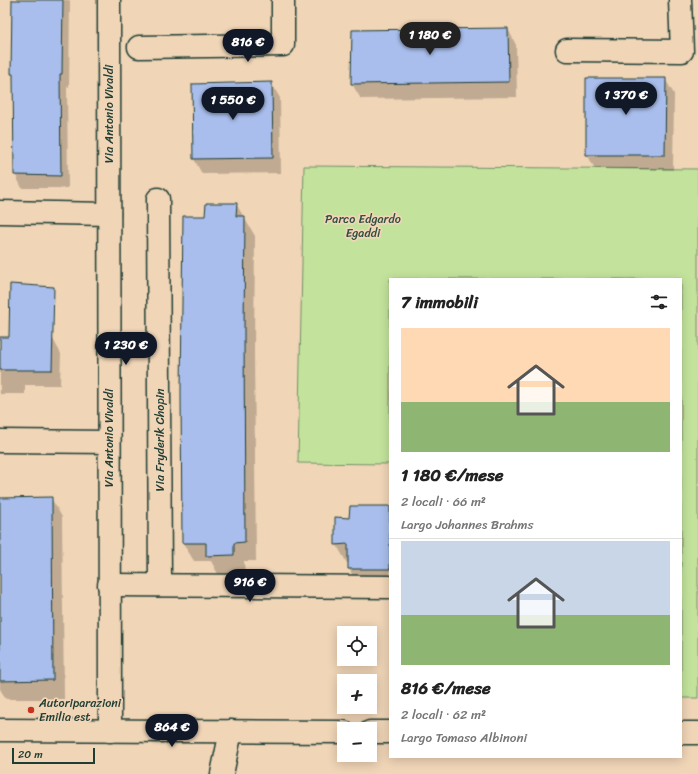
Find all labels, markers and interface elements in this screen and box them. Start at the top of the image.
pin: 1 180 € [393,22,467,56]
text: 1 180 € [409,23,451,46]
pin: 816 € [220,29,276,63]
text: 816 € [232,30,264,53]
street label: Via Antonio Vivaldi [98,64,120,163]
pin: 1 370 € [589,82,663,116]
text: 1 370 € [604,83,648,106]
pin: 1 550 € [196,87,270,121]
text: 1 550 € [210,88,256,111]
park label: Parco Edgardo Egaddi [325,208,401,244]
text: 7 immobili [401,287,478,317]
icon: filters [648,291,670,313]
pin: 1 230 € [89,332,163,366]
text: 1 230 € [104,333,148,356]
icon: home [500,354,572,426]
street label: Via Antonio Vivaldi [98,388,120,487]
street label: Via Fryderik Chopin [149,388,171,492]
text: 1 180 €/mese [401,460,504,490]
text: 2 locali · 66 m² [401,490,486,513]
text: Largo Johannes Brahms [401,513,534,536]
icon: home [500,567,572,639]
pin: 916 € [222,569,278,603]
text: 916 € [234,570,266,593]
map controls [337,626,377,762]
button: locate [337,626,377,666]
text: 816 €/mese [401,673,491,703]
button: + [337,674,377,714]
place label: Autoriparazioni Emilia est [38,692,122,728]
text: 2 locali · 62 m² [401,703,486,726]
marker: Autoriparazioni Emilia est [26,705,36,715]
pin: 864 € [144,714,200,748]
text: 864 € [154,715,190,738]
button: − [337,722,377,762]
text: Largo Tomaso Albinoni [401,726,527,749]
text: 20 m [18,745,43,764]
scale bar [12,746,95,765]

